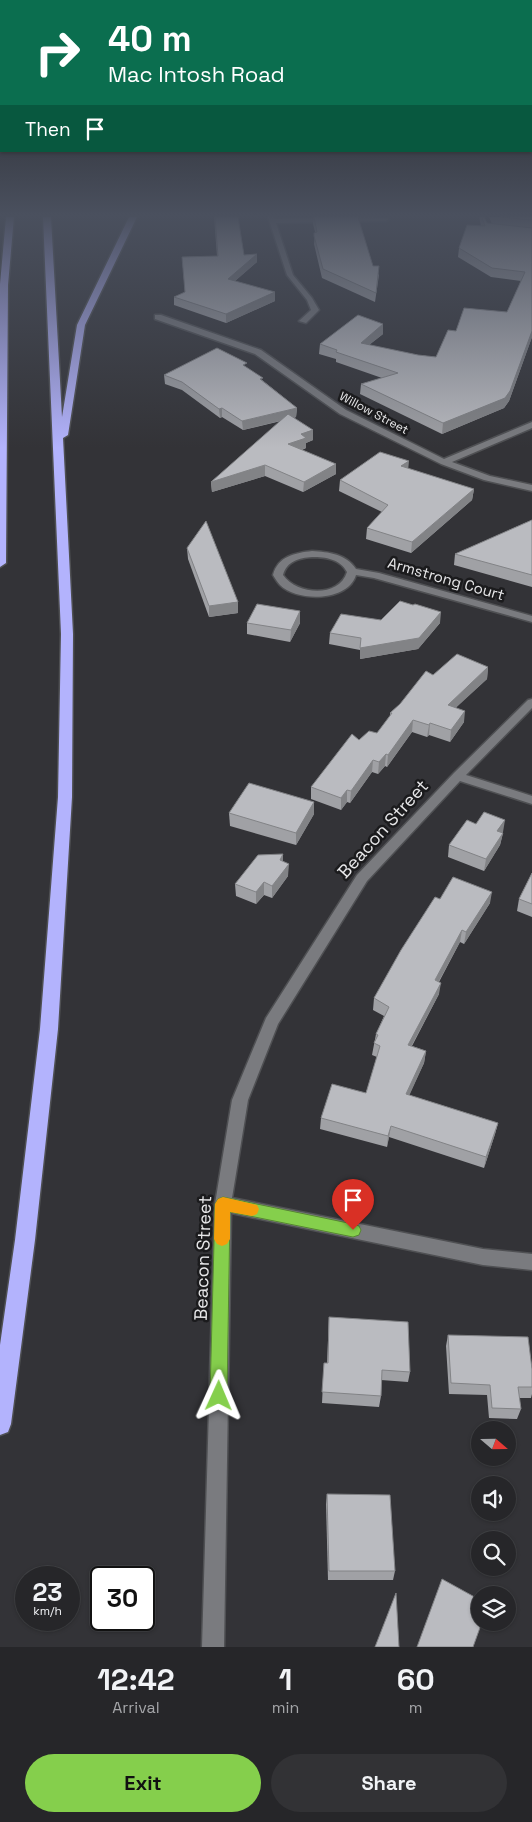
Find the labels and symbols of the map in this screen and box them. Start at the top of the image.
street label: Willow Street [337,388,411,438]
street label: Armstrong Court [386,553,507,604]
street label: Beacon Street [332,774,433,883]
pin [332,1179,374,1230]
street label: Beacon Street [189,1195,216,1321]
position arrow [192,1369,244,1421]
north arrow [471,1421,516,1466]
speed limit sign: 30 [90,1566,155,1631]

